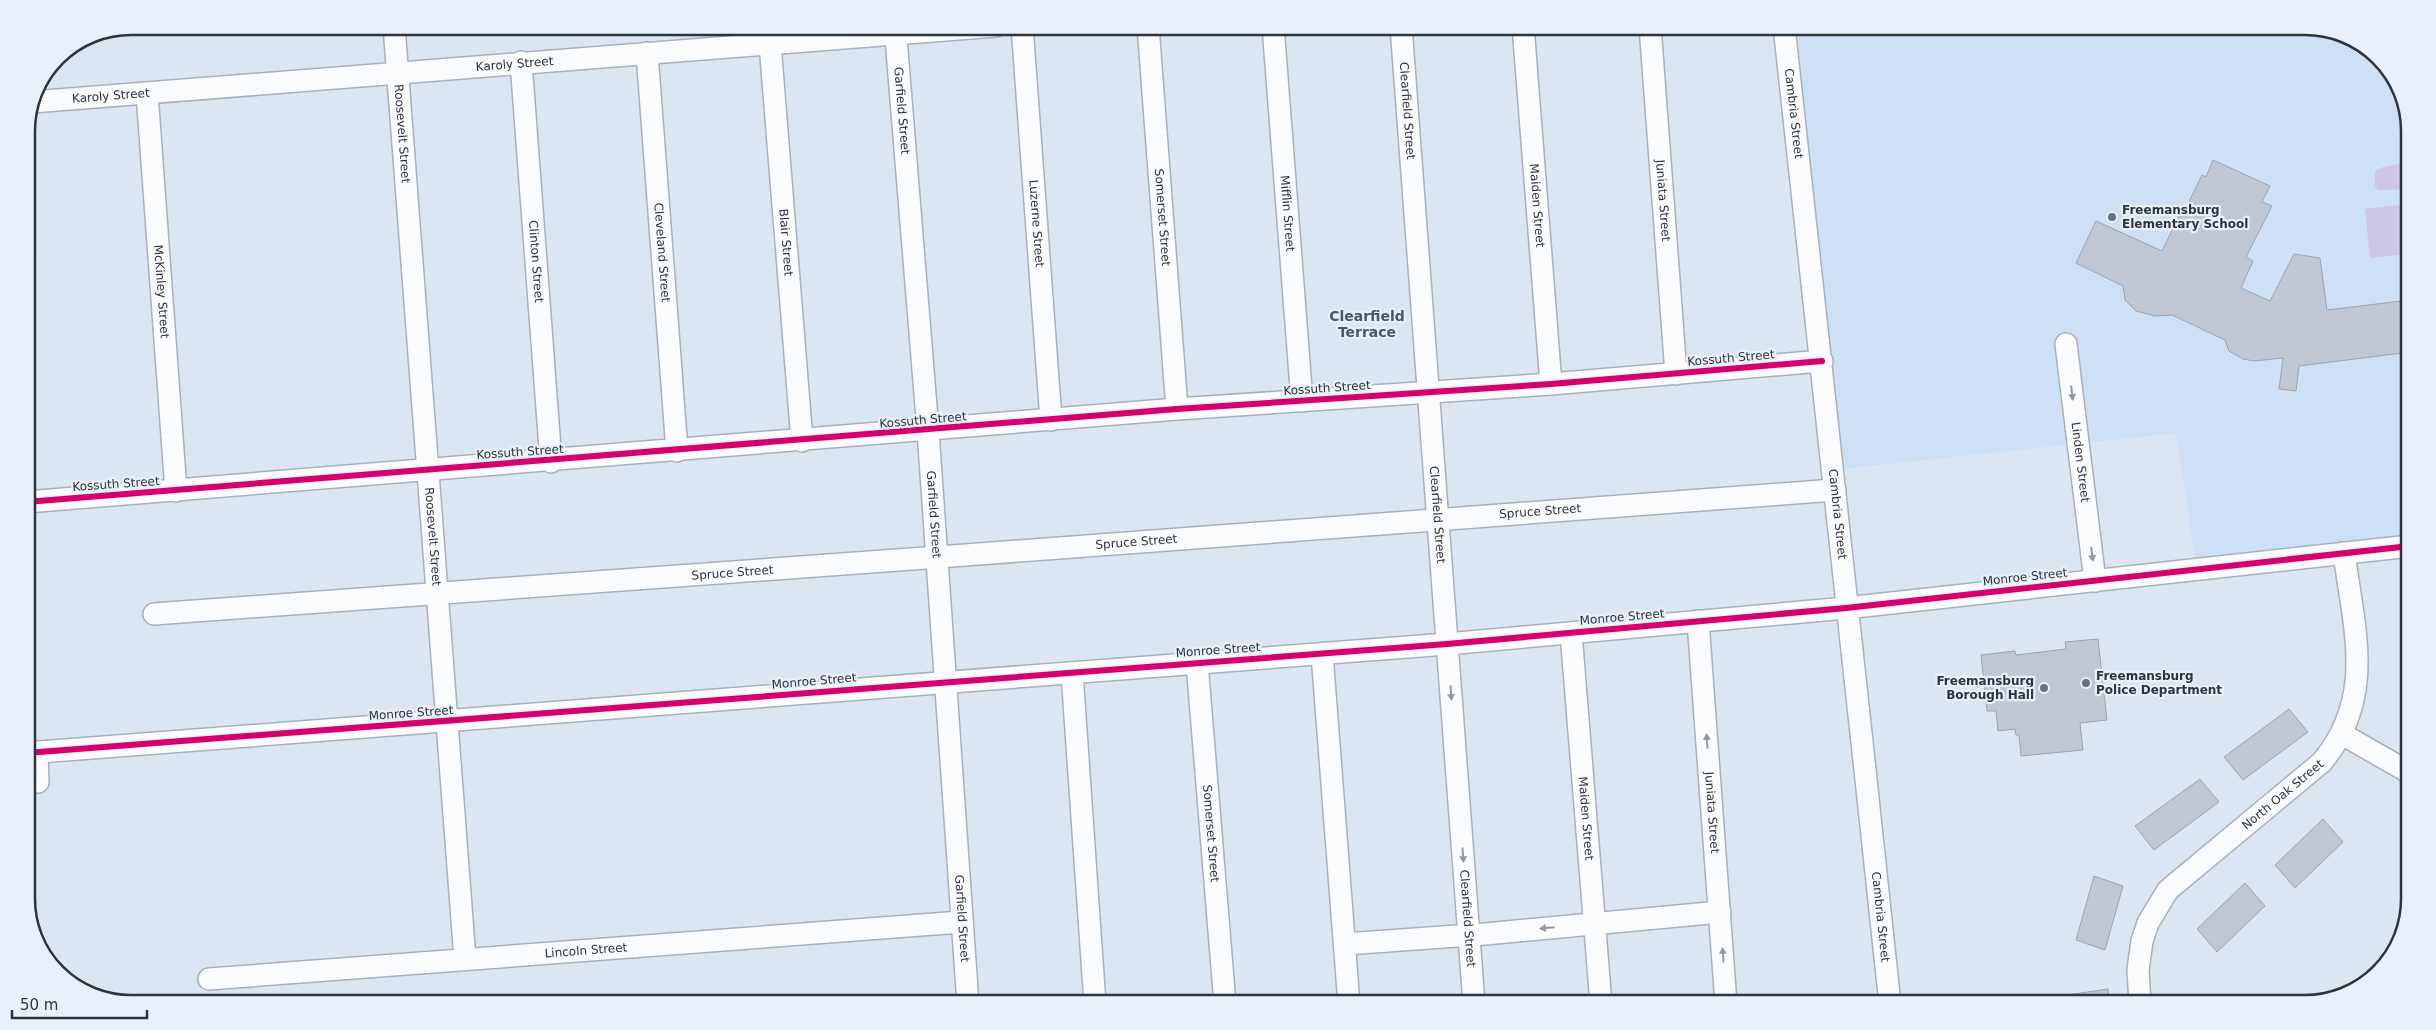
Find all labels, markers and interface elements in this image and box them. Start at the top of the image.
street label: Karoly Street [475,54,554,74]
street label: Clearfield Street [1397,62,1418,160]
street label: Garfield Street [891,66,912,155]
street label: Cambria Street [1782,67,1806,160]
street label: Roosevelt Street [391,84,413,184]
street label: Karoly Street [71,86,150,106]
street label: Juniata Street [1653,158,1673,242]
street label: Maiden Street [1527,163,1547,248]
street label: Somerset Street [1152,168,1173,267]
street label: Mifflin Street [1278,175,1297,252]
street label: Luzerne Street [1026,179,1047,268]
street label: Cleveland Street [651,202,673,303]
place label: Freemansburg Elementary School [2122,203,2248,231]
street label: Blair Street [776,208,796,277]
marker: Freemansburg Elementary School [2106,211,2118,223]
street label: Clinton Street [526,220,546,303]
street label: McKinley Street [151,244,172,339]
district label: Clearfield Terrace [1329,308,1405,340]
street label: Kossuth Street [1687,347,1775,369]
street label: Kossuth Street [1283,378,1371,398]
one-way arrow [2068,385,2076,401]
street label: Kossuth Street [879,409,967,431]
street label: Linden Street [2069,421,2092,503]
street label: Kossuth Street [476,442,564,462]
street label: Clearfield Street [1427,465,1448,564]
street label: Cambria Street [1826,468,1849,560]
street label: Garfield Street [924,470,944,559]
street label: Kossuth Street [72,474,160,494]
street label: Roosevelt Street [422,487,444,587]
street label: Spruce Street [1499,501,1582,521]
street label: Spruce Street [1095,532,1178,552]
one-way arrow [2088,546,2096,562]
street label: Spruce Street [691,563,774,583]
street label: Monroe Street [1982,566,2068,588]
street label: Monroe Street [1579,606,1665,628]
street label: Monroe Street [1175,640,1261,660]
place label: Freemansburg Police Department [2096,669,2222,697]
street label: Monroe Street [771,670,857,692]
place label: Freemansburg Borough Hall [1936,674,2034,702]
marker: Freemansburg Police Department [2080,677,2092,689]
marker: Freemansburg Borough Hall [2038,682,2050,694]
one-way arrow [1447,685,1455,701]
street label: Monroe Street [368,703,454,723]
one-way arrow [1703,732,1711,748]
street label: North Oak Street [2239,757,2326,833]
street label: Juniata Street [1702,770,1722,854]
street label: Maiden Street [1576,776,1596,861]
street label: Somerset Street [1200,784,1222,883]
one-way arrow [1459,847,1467,863]
street label: Clearfield Street [1457,869,1478,968]
street label: Cambria Street [1869,871,1892,963]
street label: Garfield Street [952,874,972,963]
one-way arrow [1538,925,1554,933]
street label: Lincoln Street [544,940,628,961]
one-way arrow [1718,947,1726,963]
scale bar [12,988,148,1020]
text: 50 m [20,996,58,1014]

